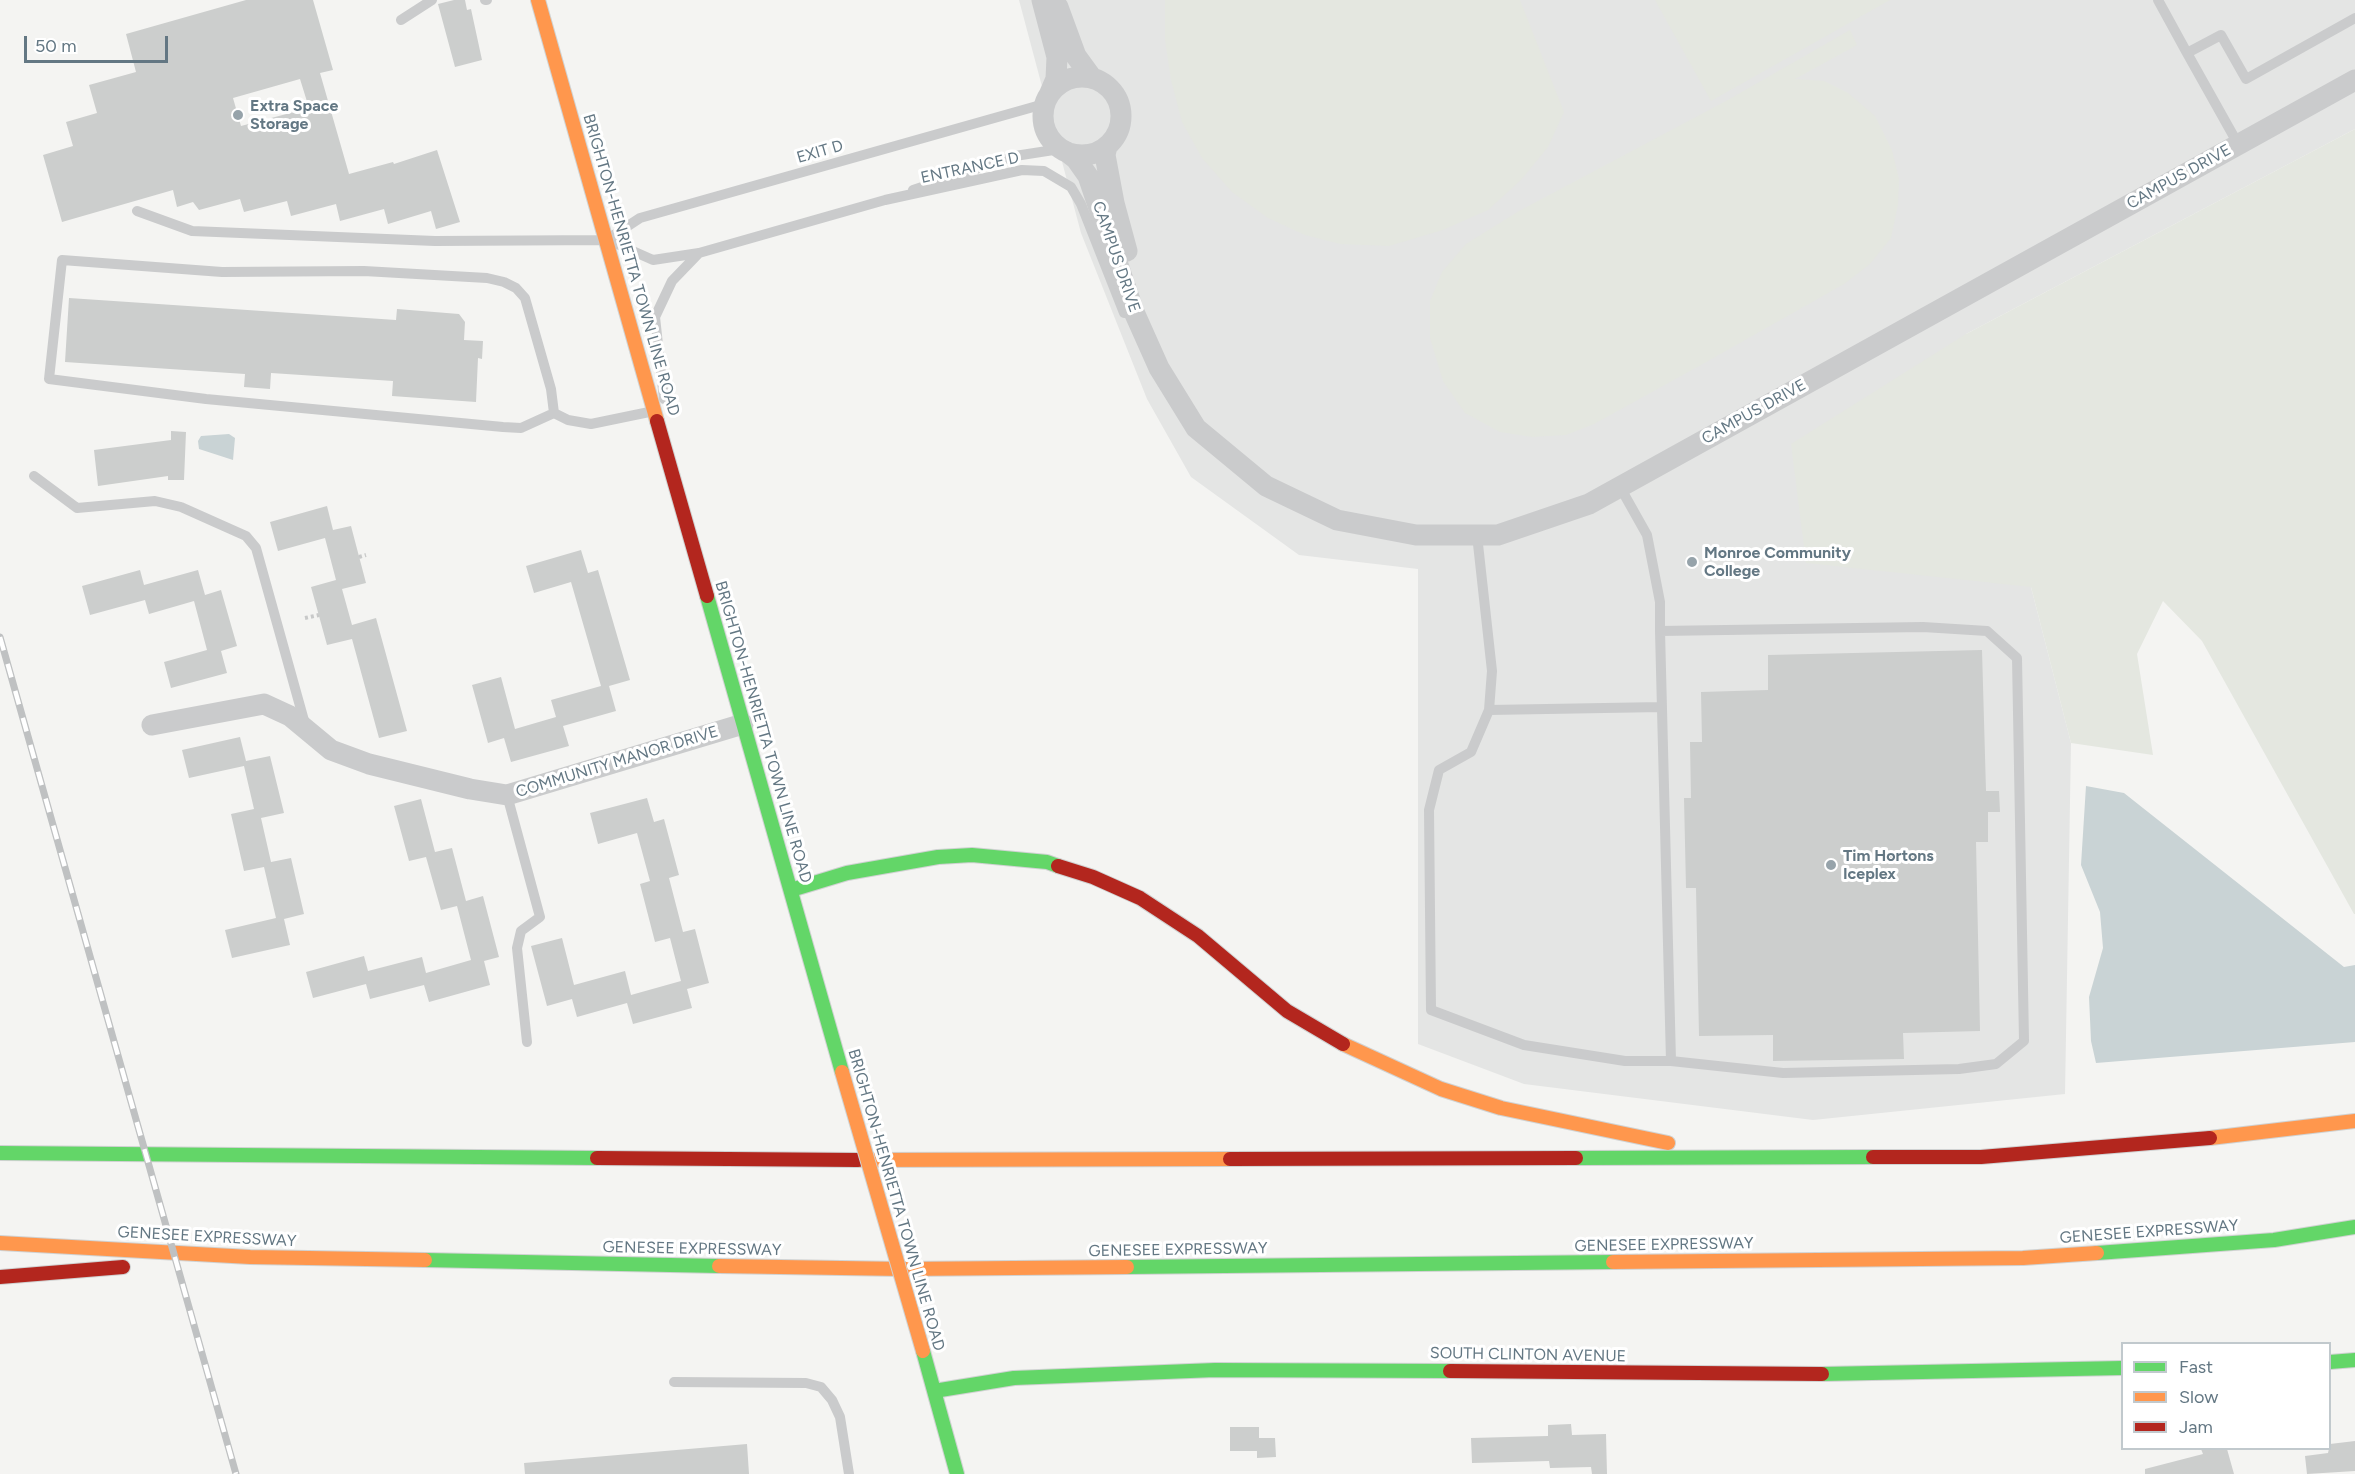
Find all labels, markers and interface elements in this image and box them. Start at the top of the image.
scale bar [27,24,171,62]
text: 50 m [35,35,77,57]
place label: Extra Space Storage [250,96,338,134]
marker: Extra Space Storage [231,108,245,122]
street label: BRIGHTON-HENRIETTA TOWN LINE ROAD [579,112,683,418]
street label: EXIT D [795,136,845,168]
street label: CAMPUS DRIVE [2124,140,2234,214]
street label: ENTRANCE D [919,148,1021,188]
street label: CAMPUS DRIVE [1088,199,1144,315]
street label: CAMPUS DRIVE [1699,375,1809,449]
place label: Monroe Community College [1704,543,1851,581]
marker: Monroe Community College [1685,555,1699,569]
street label: BRIGHTON-HENRIETTA TOWN LINE ROAD [711,579,815,885]
street label: COMMUNITY MANOR DRIVE [514,722,720,802]
place label: Tim Hortons Iceplex [1843,846,1934,884]
marker: Tim Hortons Iceplex [1824,858,1838,872]
street label: BRIGHTON-HENRIETTA TOWN LINE ROAD [844,1047,948,1353]
street label: GENESEE EXPRESSWAY [2059,1216,2239,1248]
street label: GENESEE EXPRESSWAY [117,1223,297,1251]
street label: GENESEE EXPRESSWAY [1574,1234,1754,1256]
street label: GENESEE EXPRESSWAY [602,1238,782,1260]
street label: GENESEE EXPRESSWAY [1088,1239,1268,1261]
legend [2121,1342,2331,1450]
street label: SOUTH CLINTON AVENUE [1430,1344,1626,1366]
text: Fast [2179,1356,2213,1378]
text: Slow [2179,1386,2218,1408]
text: Jam [2179,1416,2213,1438]

